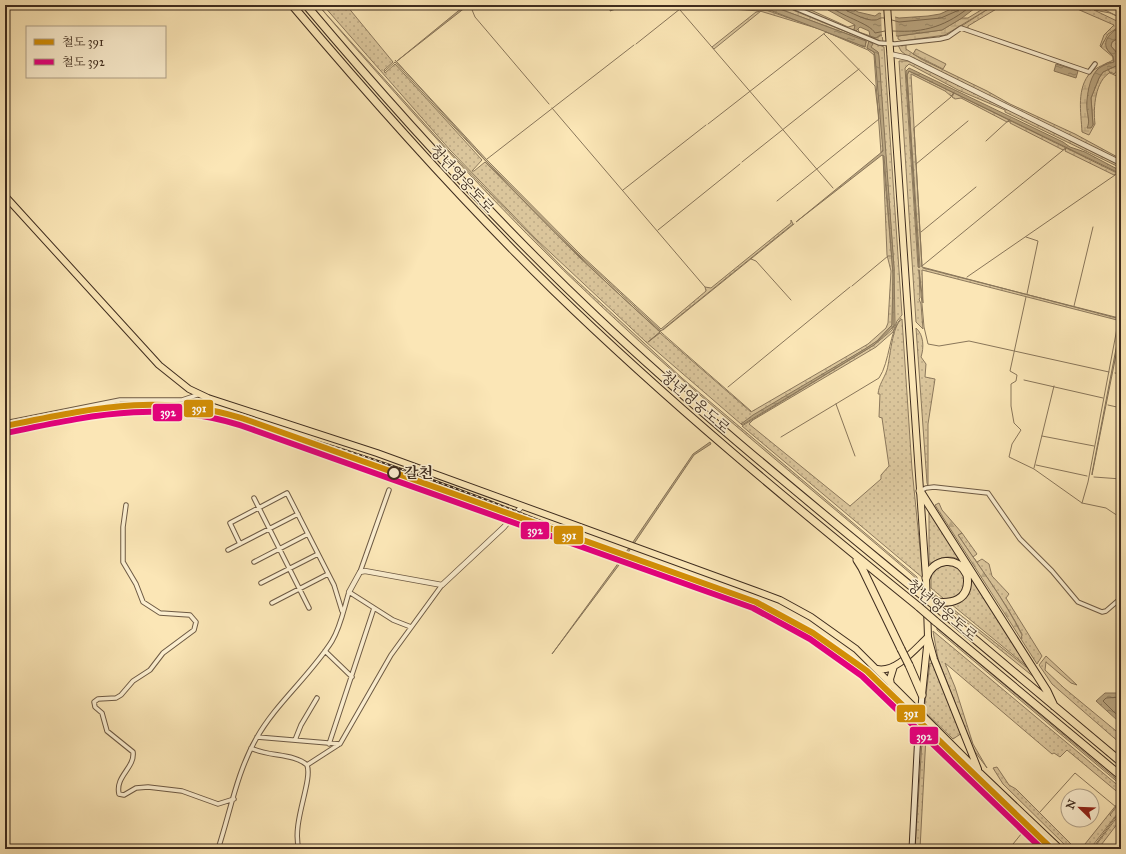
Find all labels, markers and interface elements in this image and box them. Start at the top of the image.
legend [26,26,166,78]
text: 철도 391 [62,35,104,49]
text: 철도 392 [62,55,105,69]
street label: 청년영웅도로 [426,141,499,217]
street label: 청년영웅도로 [656,367,734,438]
line badge: 391 [183,399,214,418]
text: 391 [192,402,207,416]
line badge: 392 [152,403,183,422]
text: 392 [160,406,176,420]
place label: 갈천 [404,464,433,482]
marker: 갈천 [387,466,401,480]
line badge: 392 [520,521,550,540]
text: 392 [527,524,543,538]
line badge: 391 [553,525,584,545]
text: 391 [562,529,577,543]
street label: 청년영웅도로 [903,575,981,645]
line badge: 391 [896,704,926,723]
text: 391 [904,707,919,721]
line badge: 392 [909,726,939,745]
text: 392 [916,730,932,744]
north arrow [1060,788,1100,828]
text: N [1063,797,1079,811]

